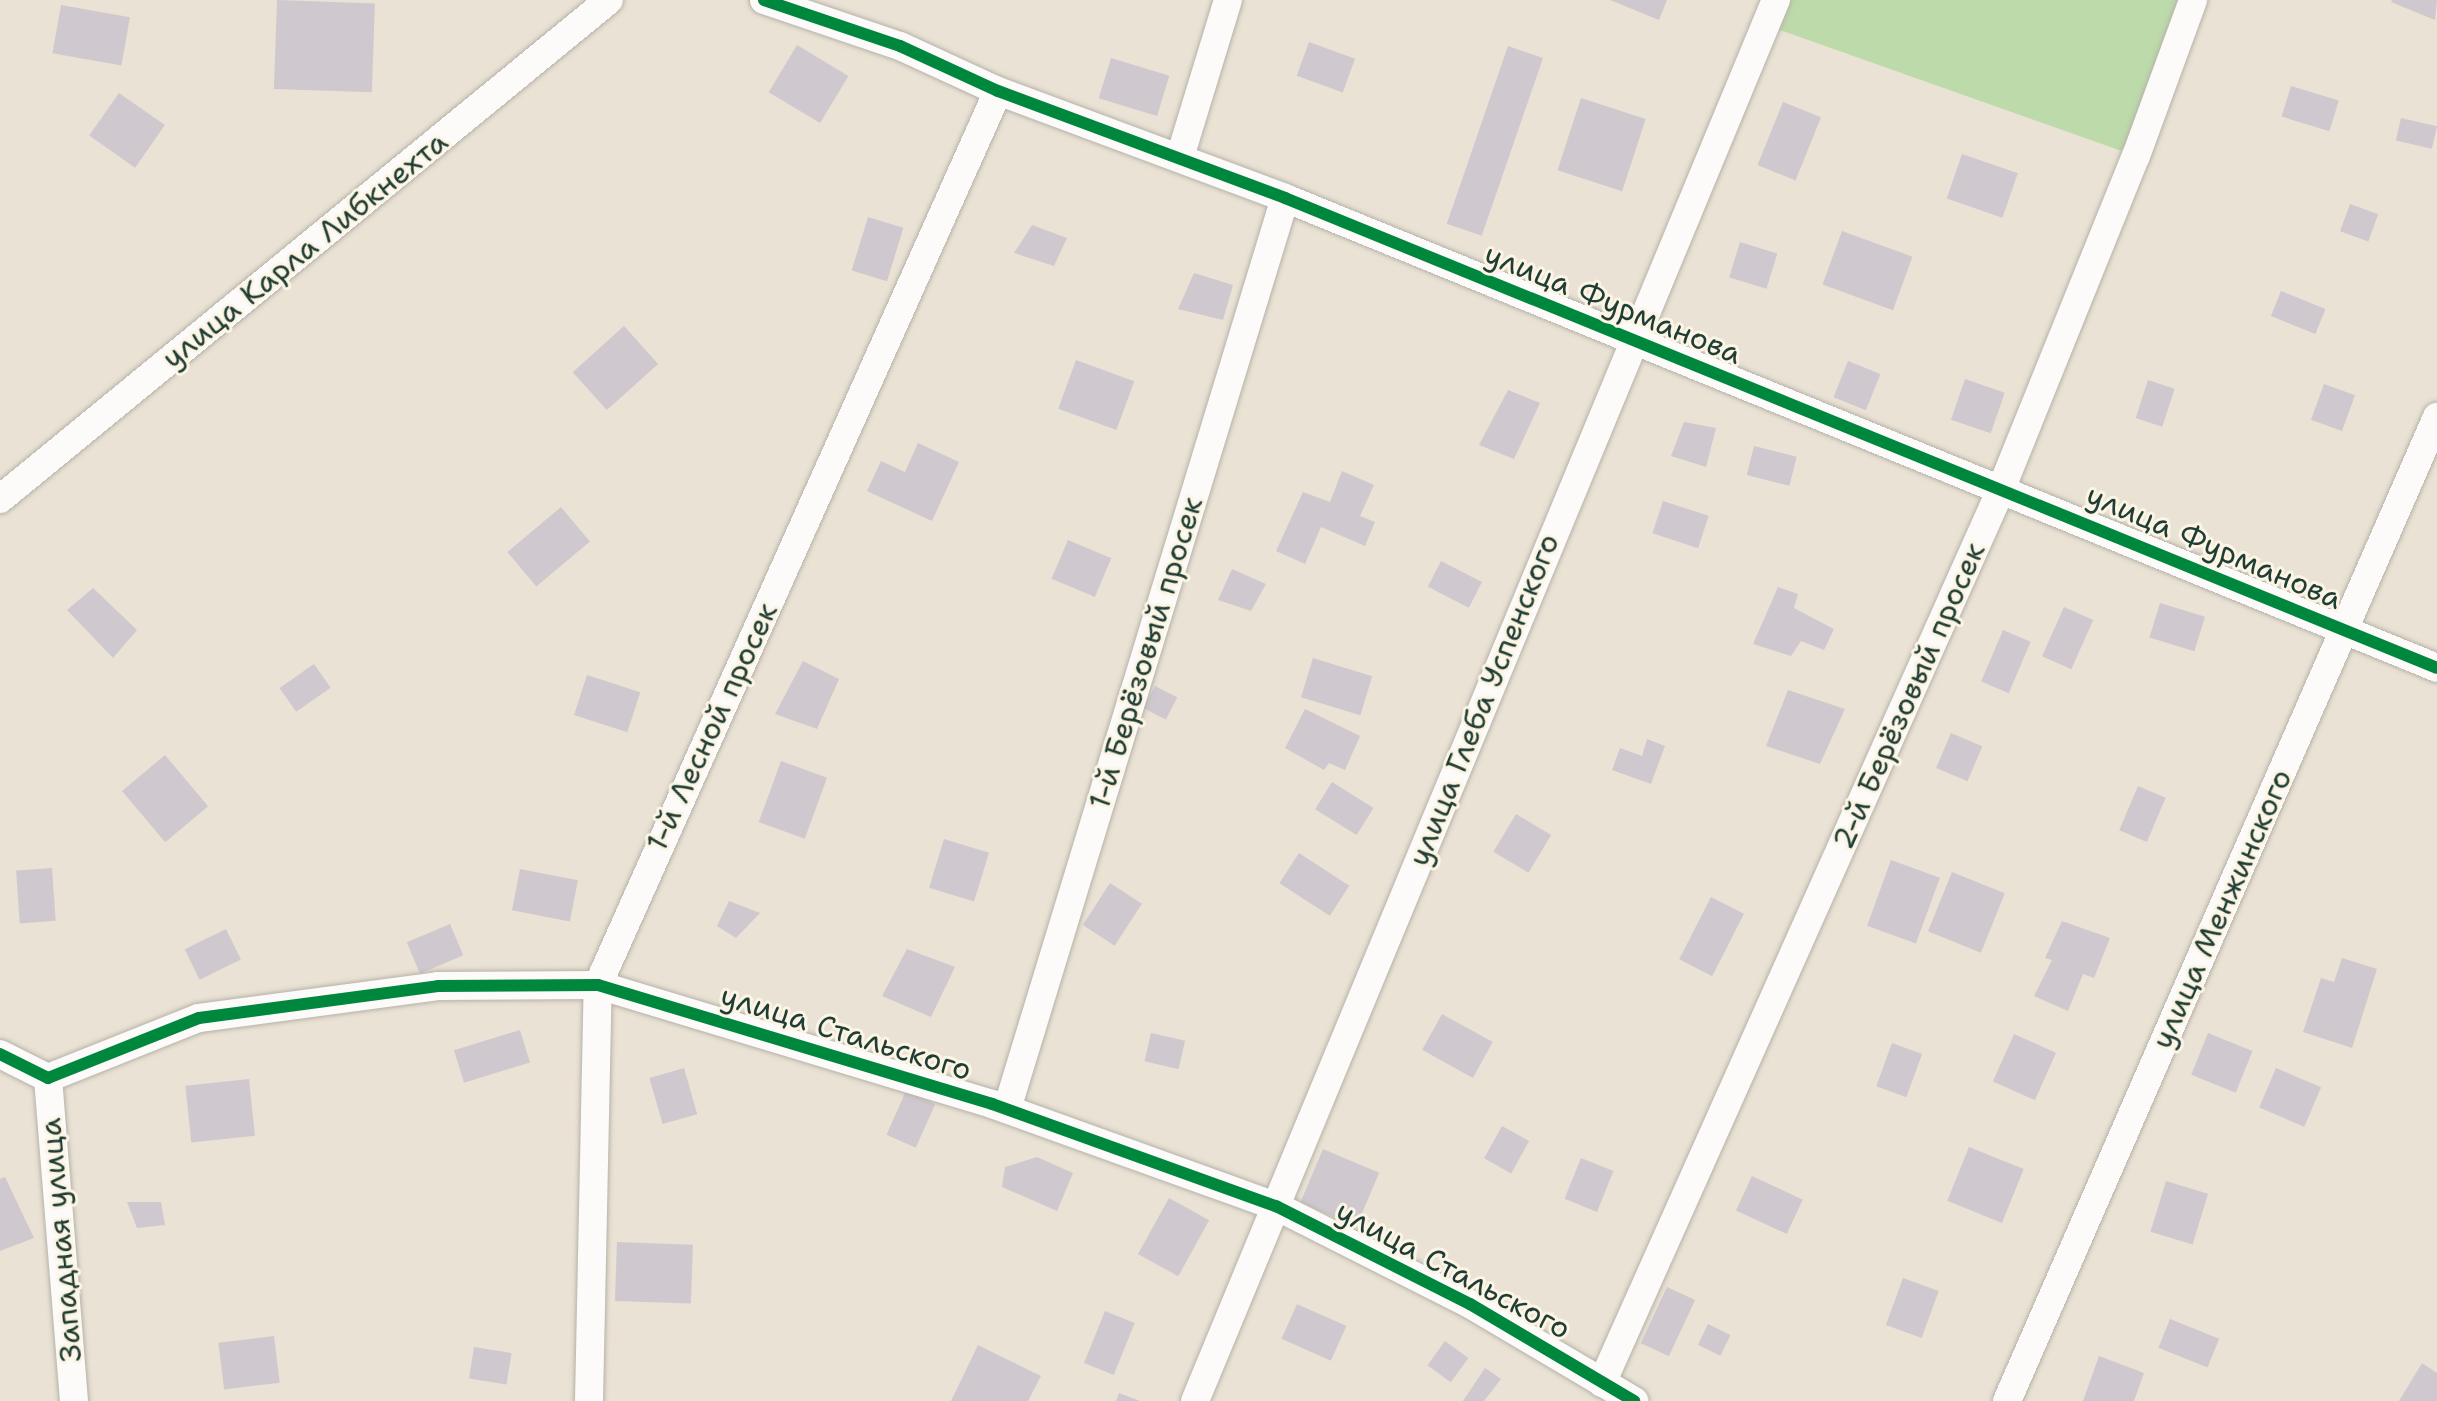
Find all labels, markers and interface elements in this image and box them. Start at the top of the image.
street label: улица Карла Либкнехта [155,124,455,376]
street label: улица Фурманова [1479,236,1747,372]
street label: улица Фурманова [2081,477,2347,617]
street label: 1-й Берёзовый просек [1081,493,1211,813]
street label: улица Глеба Успенского [1401,529,1567,871]
street label: 2-й Берёзовый просек [1825,537,1993,855]
street label: 1-й Лесной просек [639,597,785,857]
street label: улица Менжинского [2144,764,2300,1054]
street label: улица Стальского [716,978,976,1088]
street label: Западная улица [32,1116,90,1364]
street label: улица Стальского [1330,1193,1576,1347]

